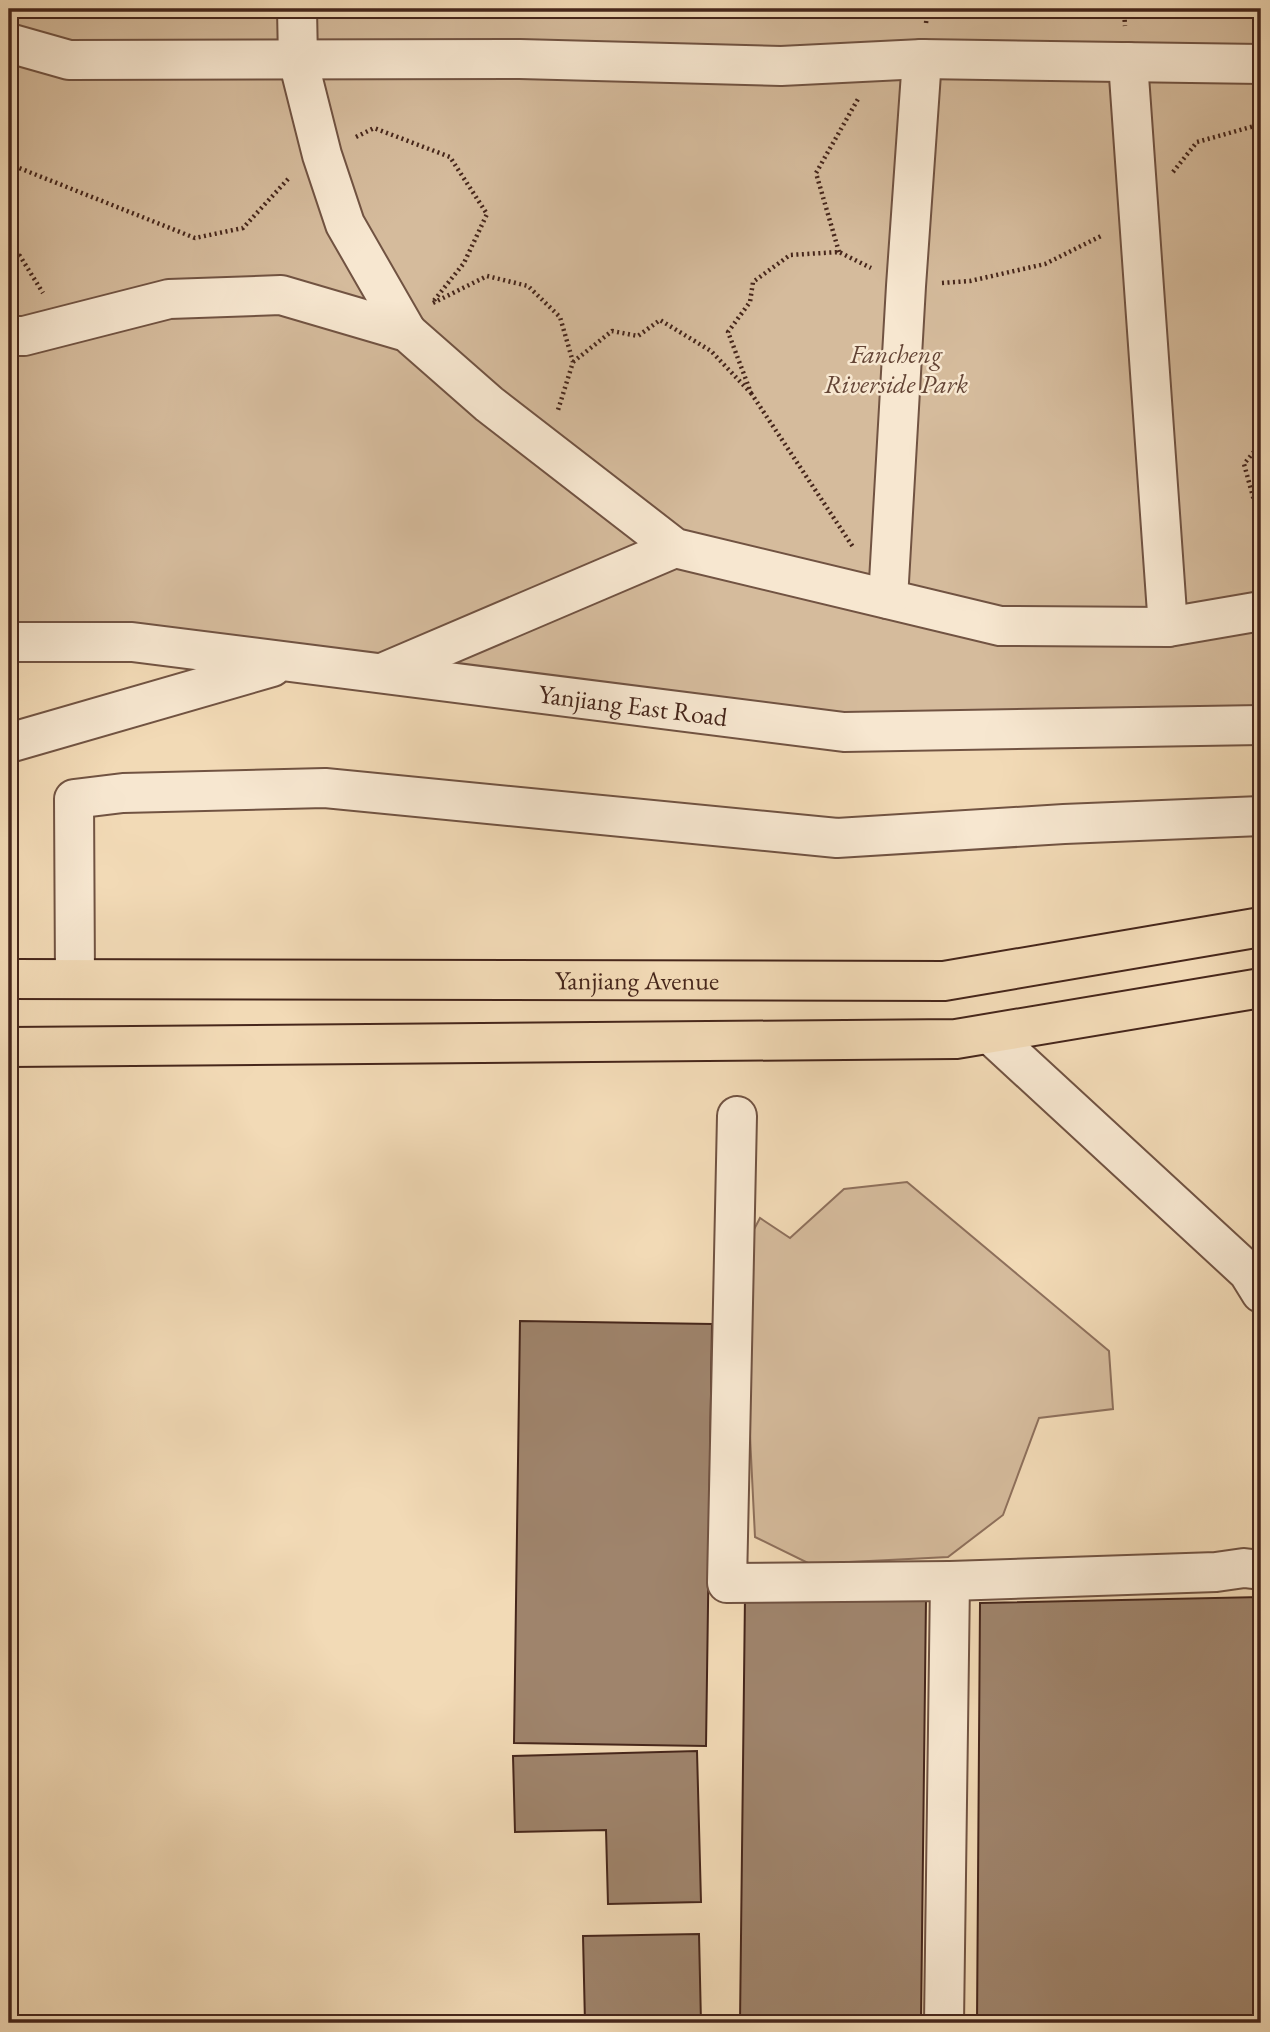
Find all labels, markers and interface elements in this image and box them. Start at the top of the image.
park label: Fancheng Riverside Park [824,337,968,401]
street label: Yanjiang East Road [537,677,730,734]
street label: Yanjiang Avenue [555,963,719,998]

